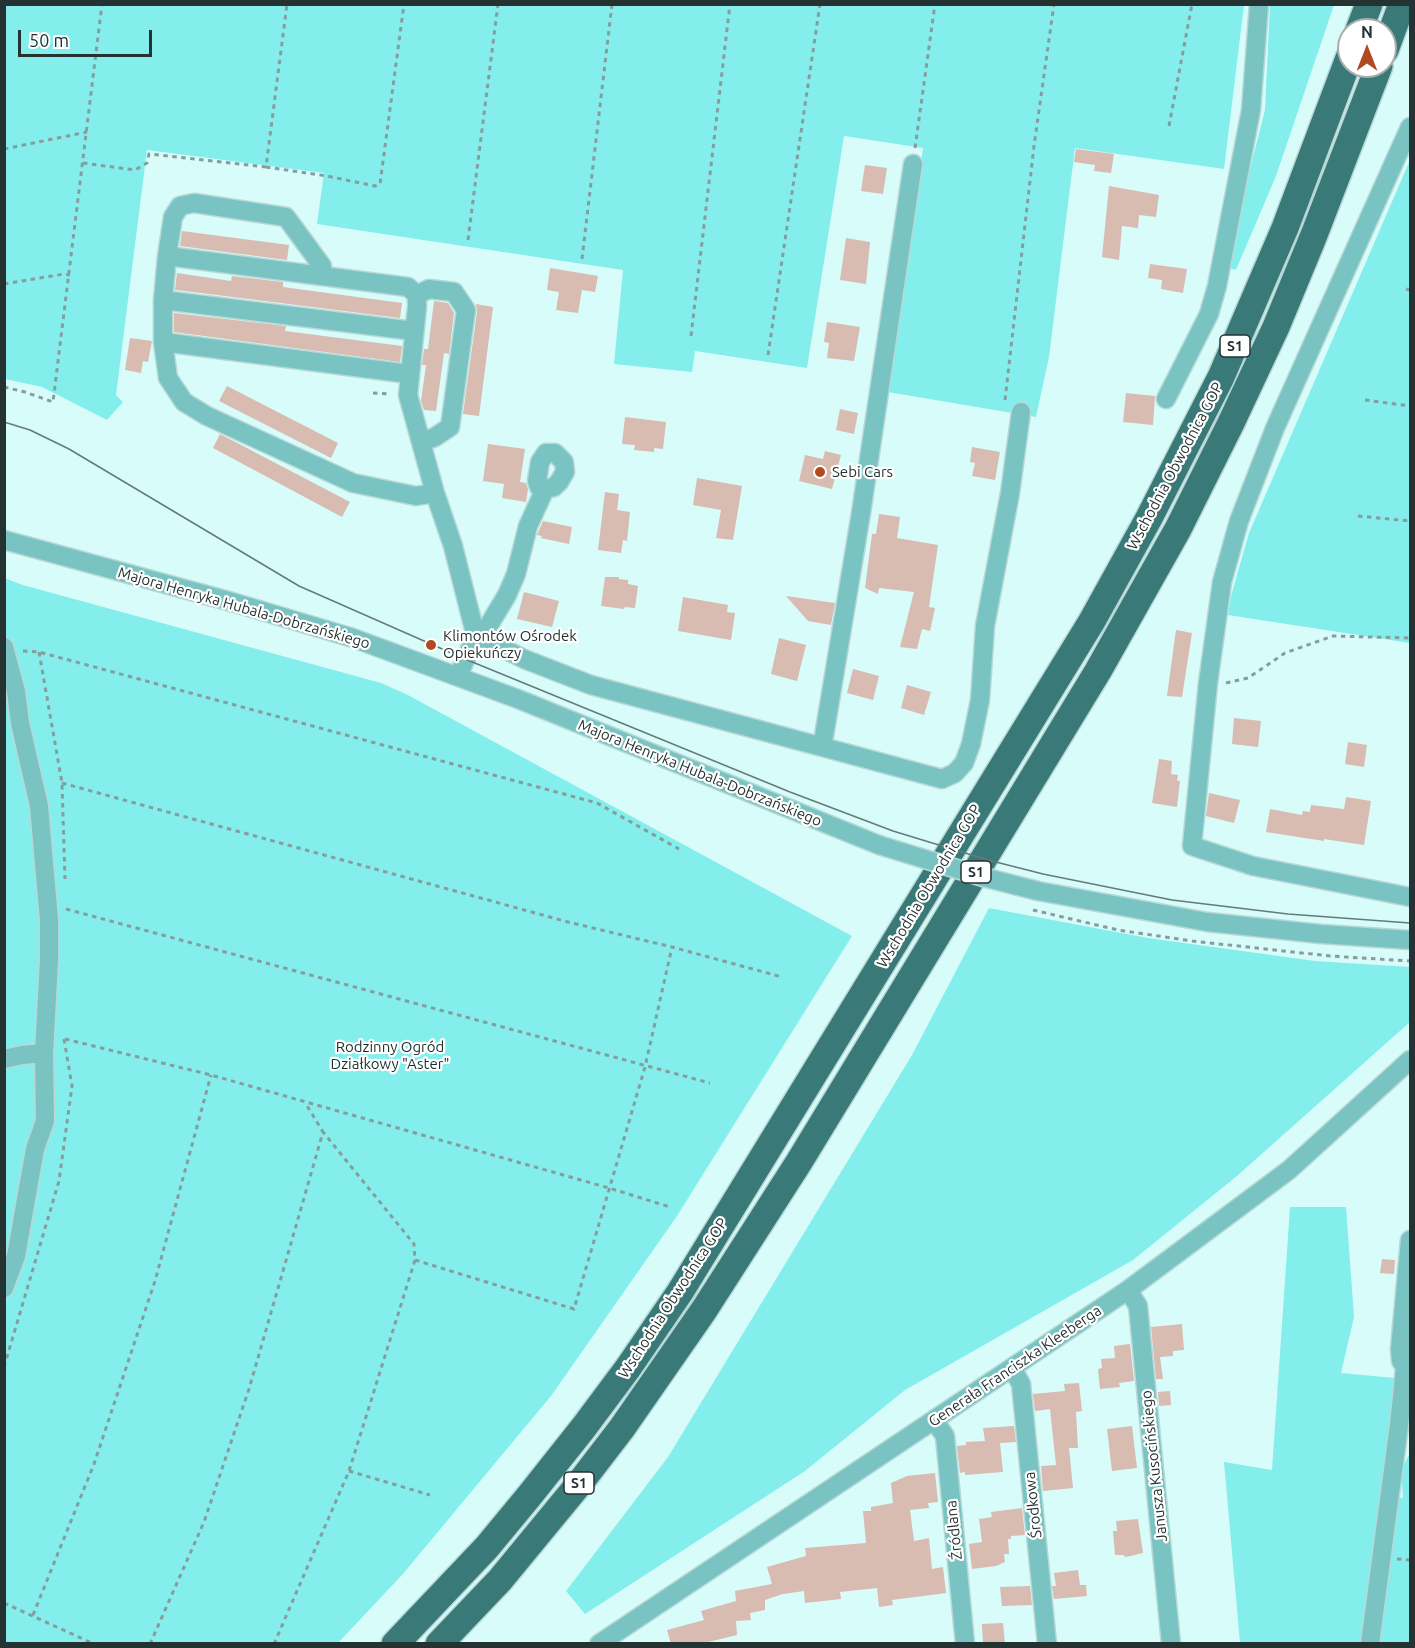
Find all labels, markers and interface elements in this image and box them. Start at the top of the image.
scale bar [21,18,154,56]
north arrow [1337,18,1397,78]
text: N [1361,23,1373,41]
text: 50 m [29,30,69,50]
road number: S1 [1220,335,1250,357]
street label: Wschodnia Obwodnica GOP [1123,379,1227,553]
place label: Sebi Cars [832,463,893,481]
marker: Sebi Cars [813,465,827,479]
street label: Majora Henryka Hubala-Dobrzańskiego [116,563,372,653]
place label: Klimontów Ośrodek Opiekuńczy [443,627,577,662]
marker: Klimontów Ośrodek Opiekuńczy [424,638,438,652]
street label: Majora Henryka Hubala-Dobrzańskiego [576,716,824,830]
street label: Wschodnia Obwodnica GOP [873,801,985,971]
road number: S1 [961,861,991,883]
park label: Rodzinny Ogród Działkowy "Aster" [331,1038,449,1073]
street label: Wschodnia Obwodnica GOP [615,1215,731,1381]
street label: Generała Franciszka Kleeberga [925,1301,1105,1431]
street label: Janusza Kusocińskiego [1137,1389,1171,1543]
street label: Środkowa [1021,1471,1045,1539]
road number: S1 [564,1472,594,1494]
street label: Źródlana [942,1499,966,1561]

